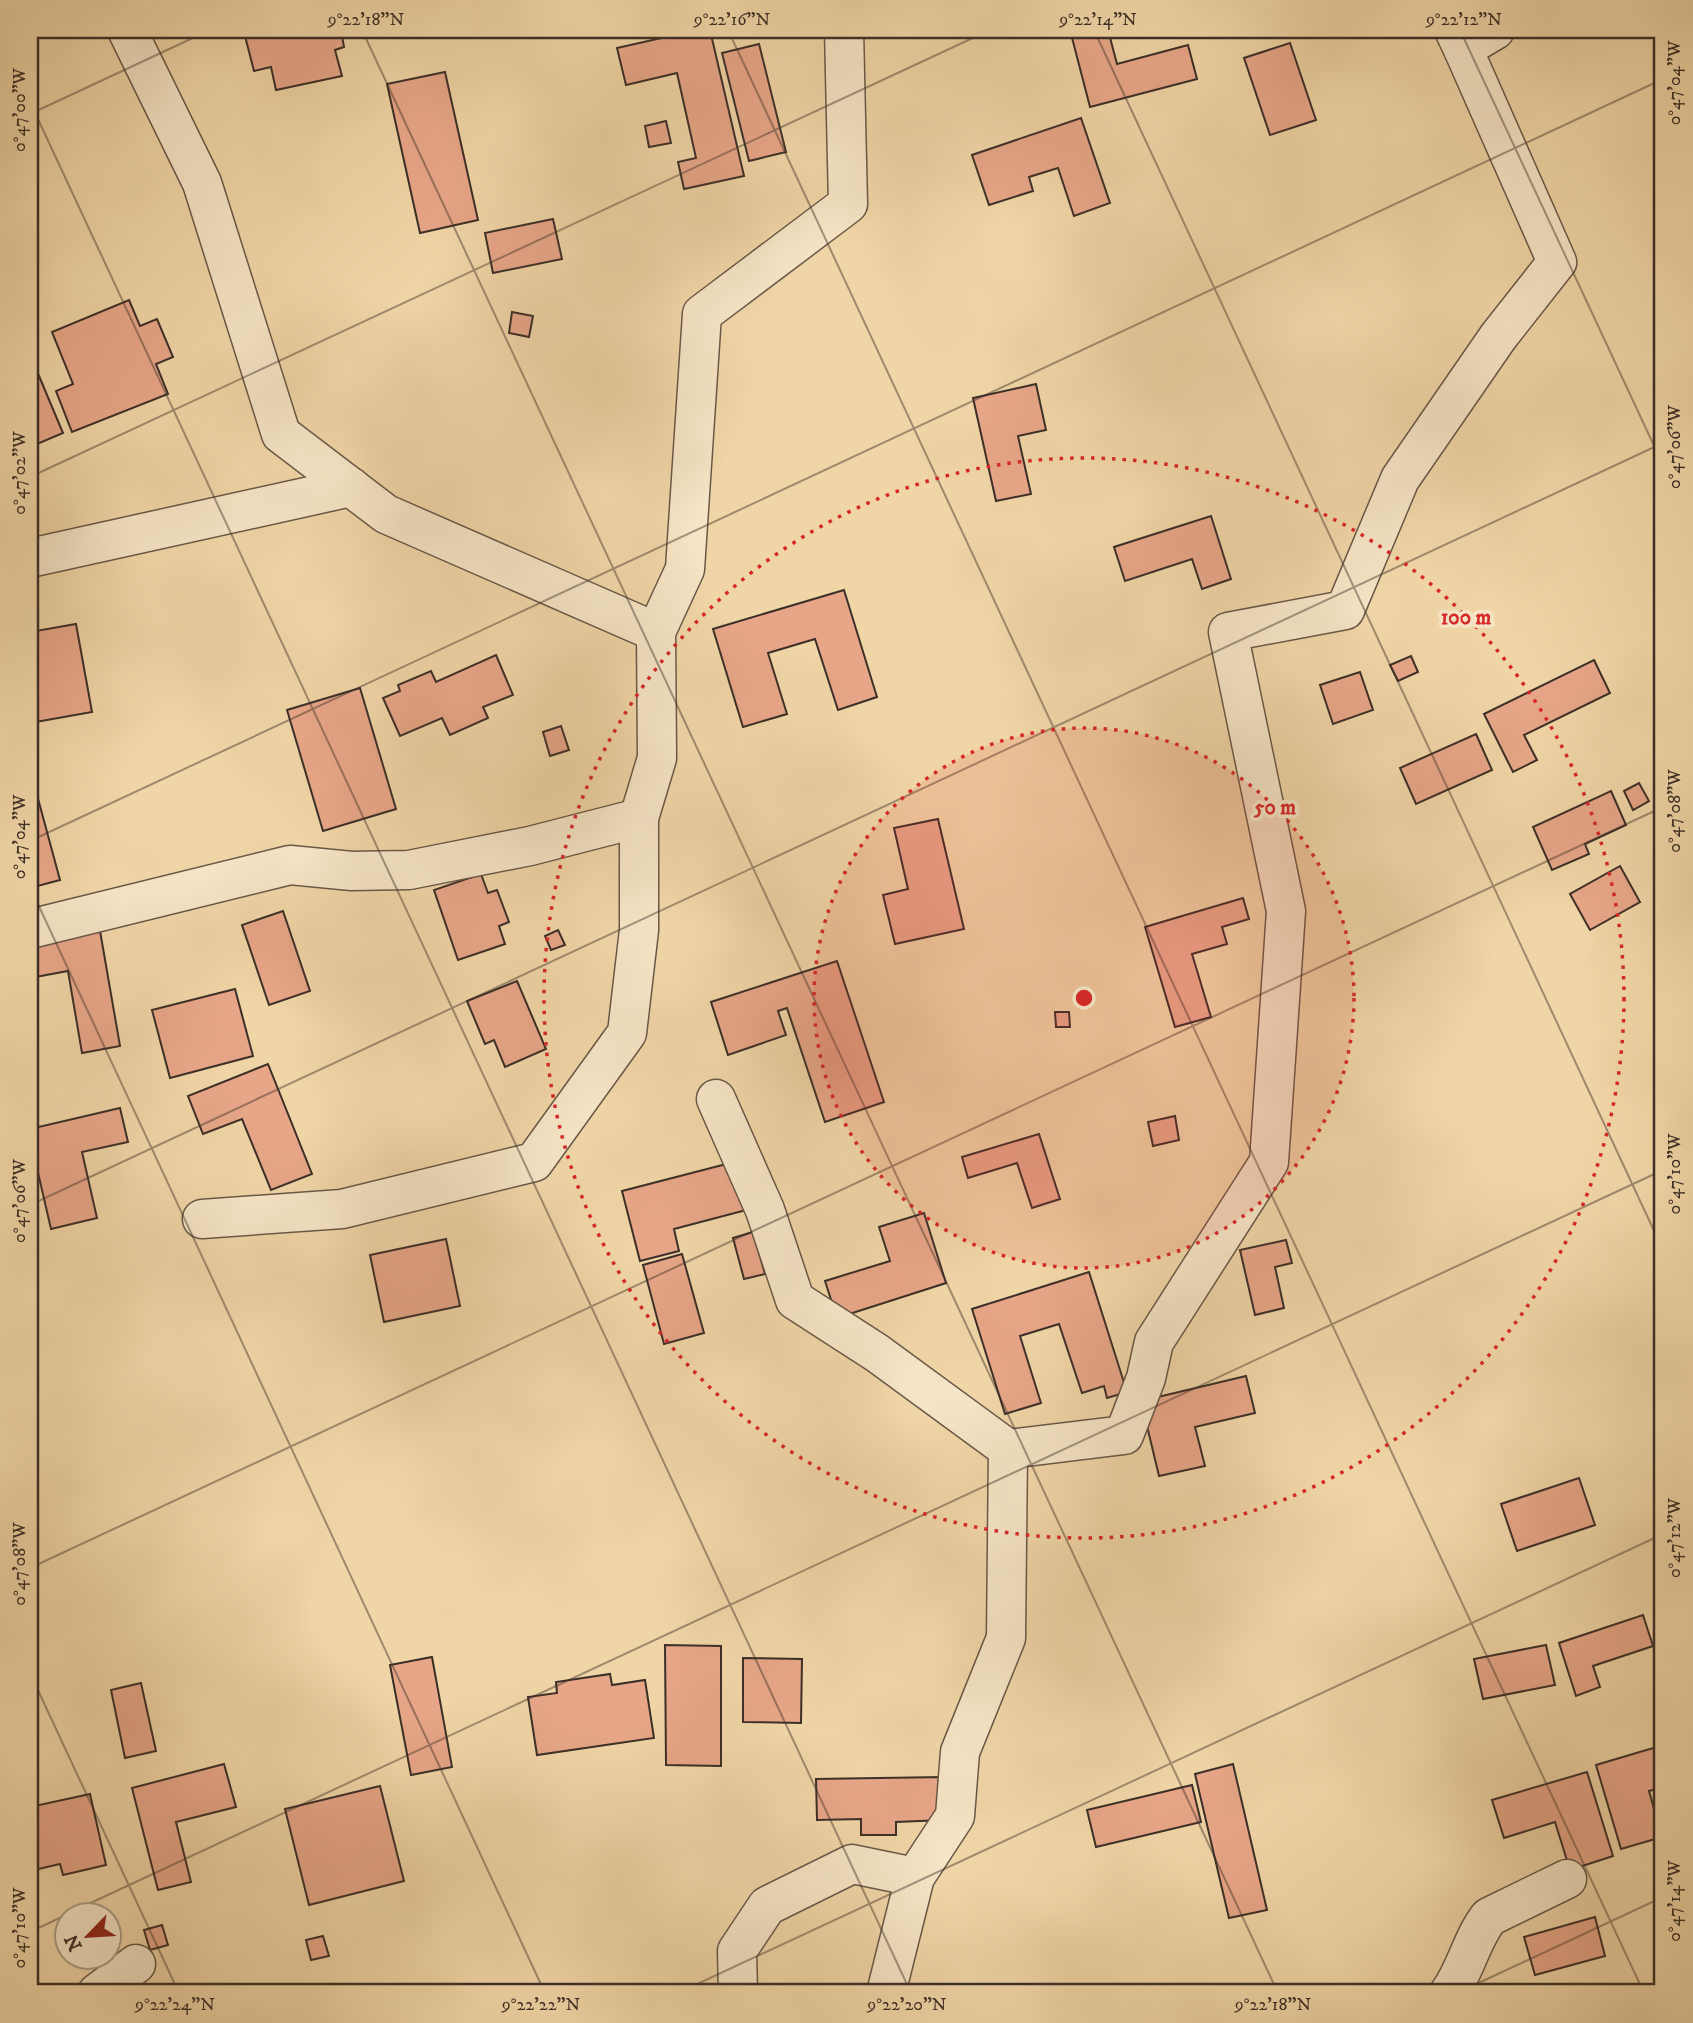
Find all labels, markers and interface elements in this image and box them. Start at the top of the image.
text: 9°22'18"N [327,9,404,31]
text: 9°22'16"N [693,9,771,31]
text: 9°22'14"N [1058,9,1137,31]
text: 9°22'12"N [1425,9,1502,31]
text: 0°47'04"W [1664,40,1686,125]
text: 0°47'00"W [9,67,31,152]
text: 0°47'06"W [1664,405,1686,489]
text: 0°47'02"W [9,431,31,515]
text: 100 m [1441,605,1491,631]
text: 0°47'08"W [1664,769,1686,853]
text: 0°47'04"W [9,794,31,879]
text: 50 m [1253,795,1296,821]
centre of rings [1072,986,1096,1010]
text: 0°47'10"W [1664,1133,1686,1214]
text: 0°47'06"W [9,1159,31,1243]
text: 0°47'12"W [1664,1497,1686,1578]
text: 0°47'08"W [9,1522,31,1606]
text: 0°47'14"W [1664,1860,1686,1942]
text: 0°47'10"W [9,1887,31,1968]
north arrow [52,1900,122,1970]
text: N [60,1930,88,1954]
text: 9°22'24"N [134,1994,215,2016]
text: 9°22'22"N [501,1994,580,2016]
text: 9°22'20"N [866,1994,947,2016]
text: 9°22'18"N [1234,1994,1311,2016]

